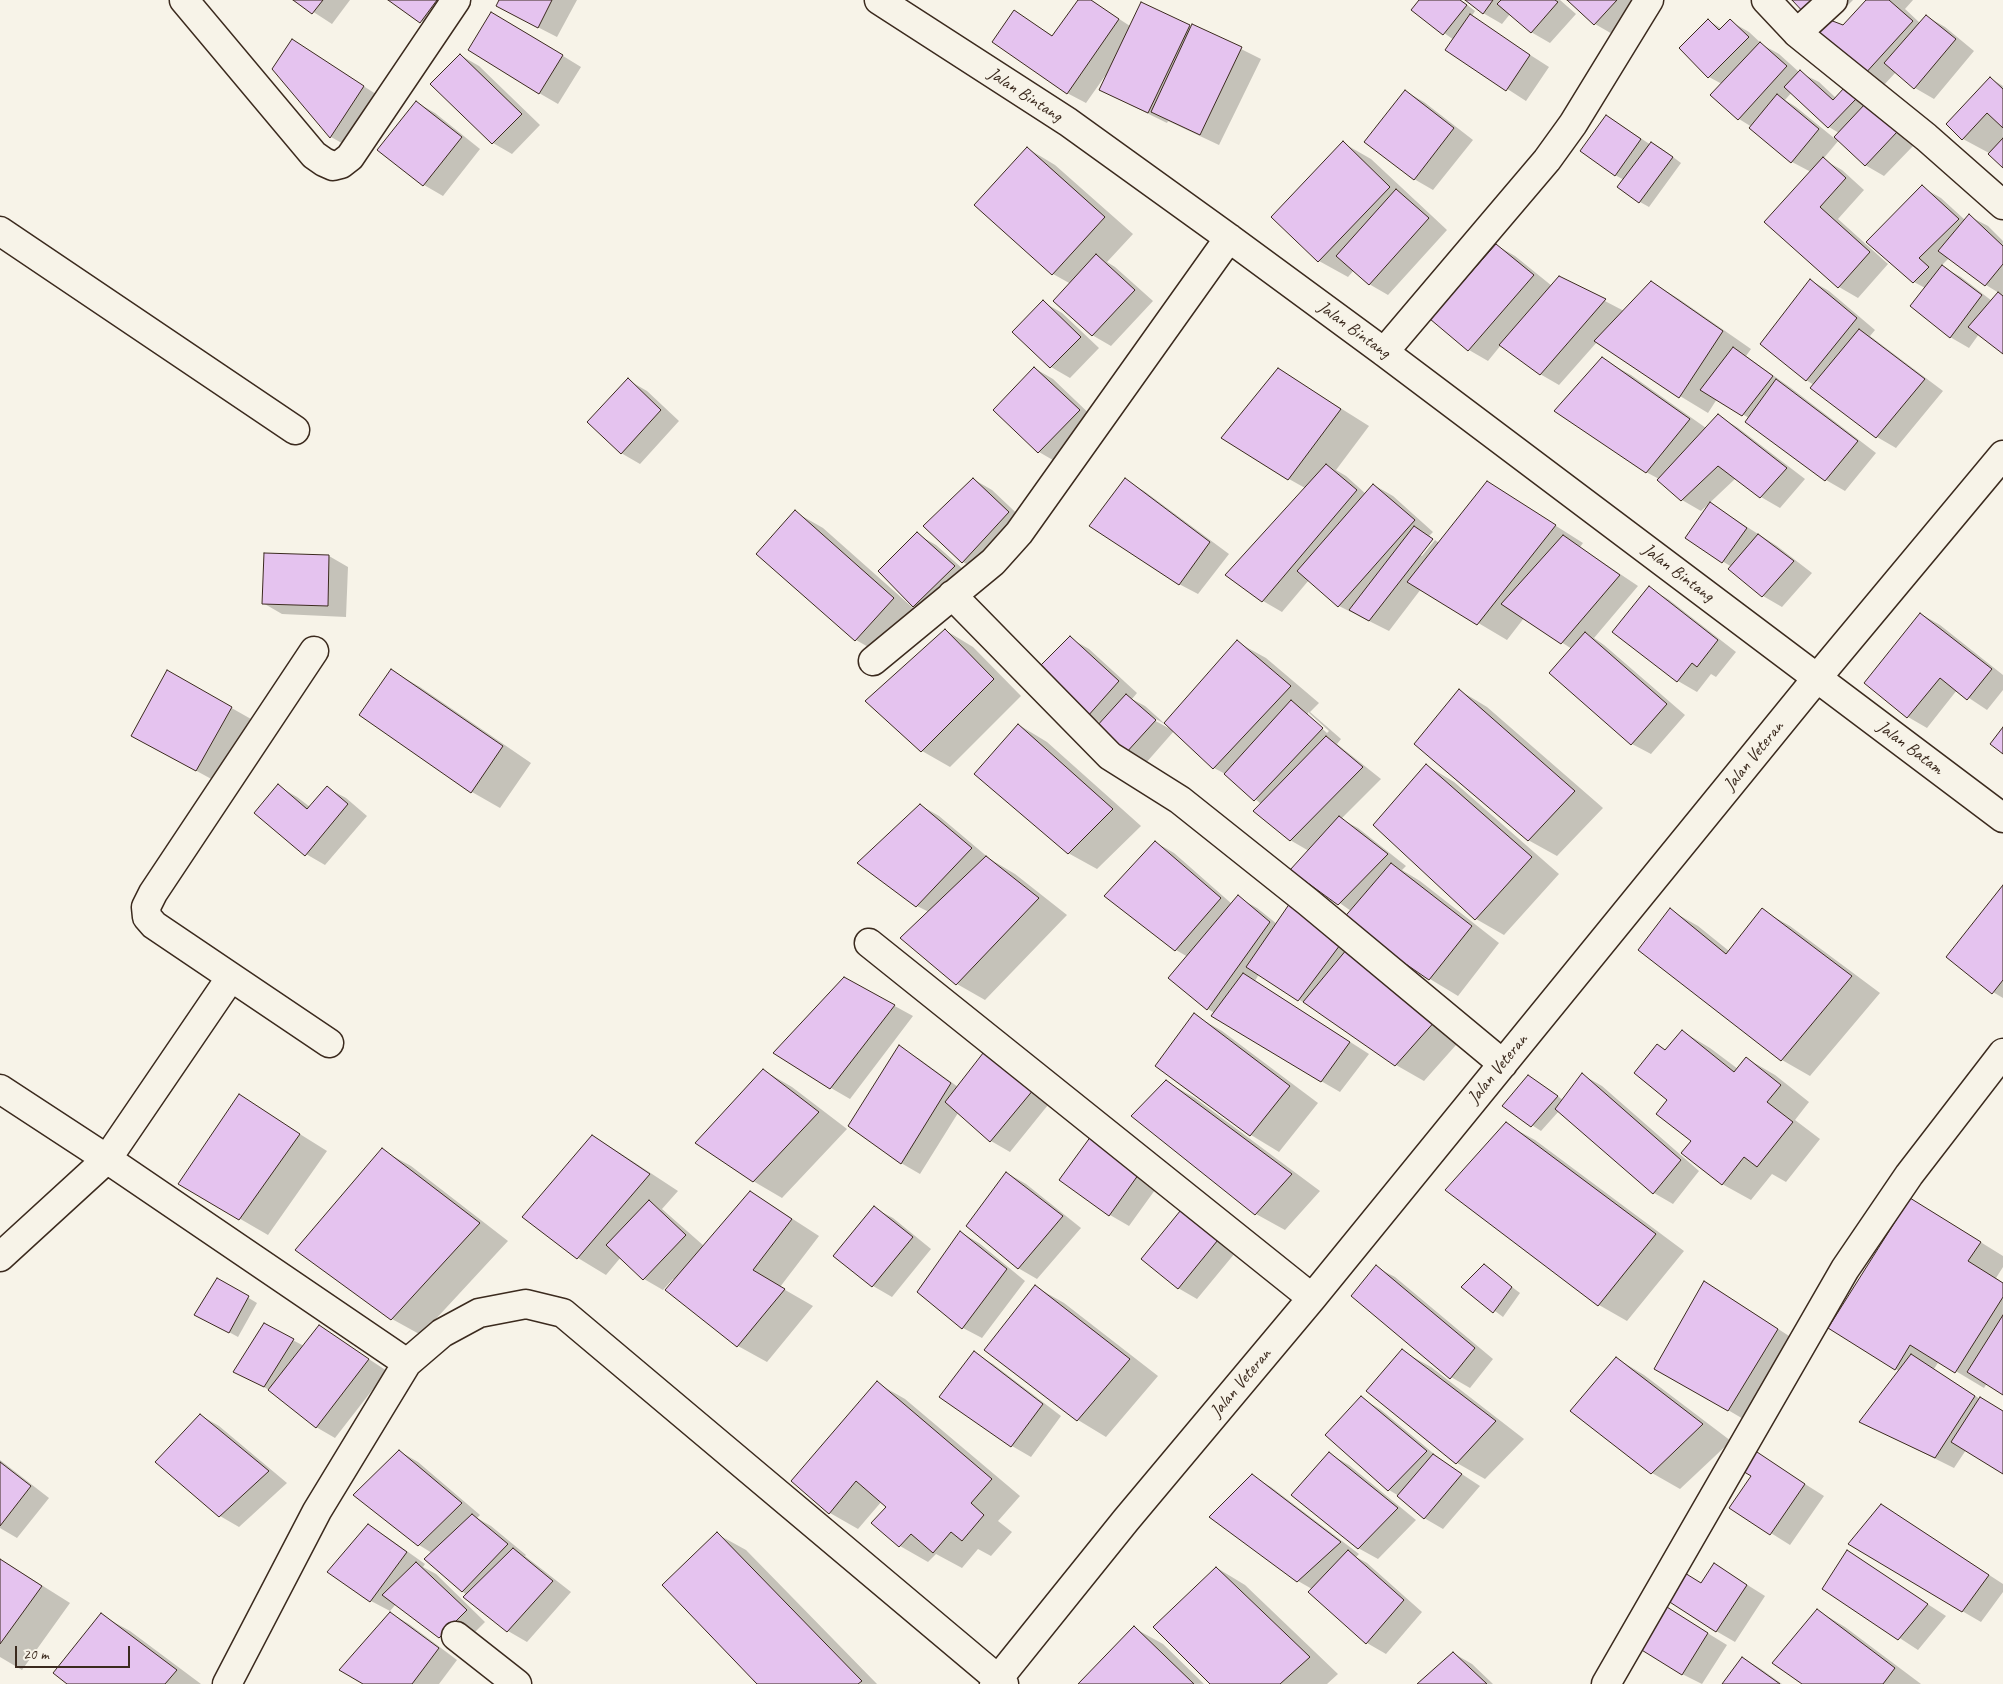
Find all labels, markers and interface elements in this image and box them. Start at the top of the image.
street label: Jalan Bintang [984,63,1066,127]
street label: Jalan Bintang [1313,296,1395,364]
street label: Jalan Bintang [1638,539,1718,607]
street label: Jalan Batam [1873,716,1947,780]
street label: Jalan Veteran [1719,717,1789,795]
street label: Jalan Veteran [1463,1030,1533,1108]
street label: Jalan Veteran [1206,1344,1276,1422]
scale bar [18,1636,132,1668]
text: 20 m [23,1645,49,1664]

